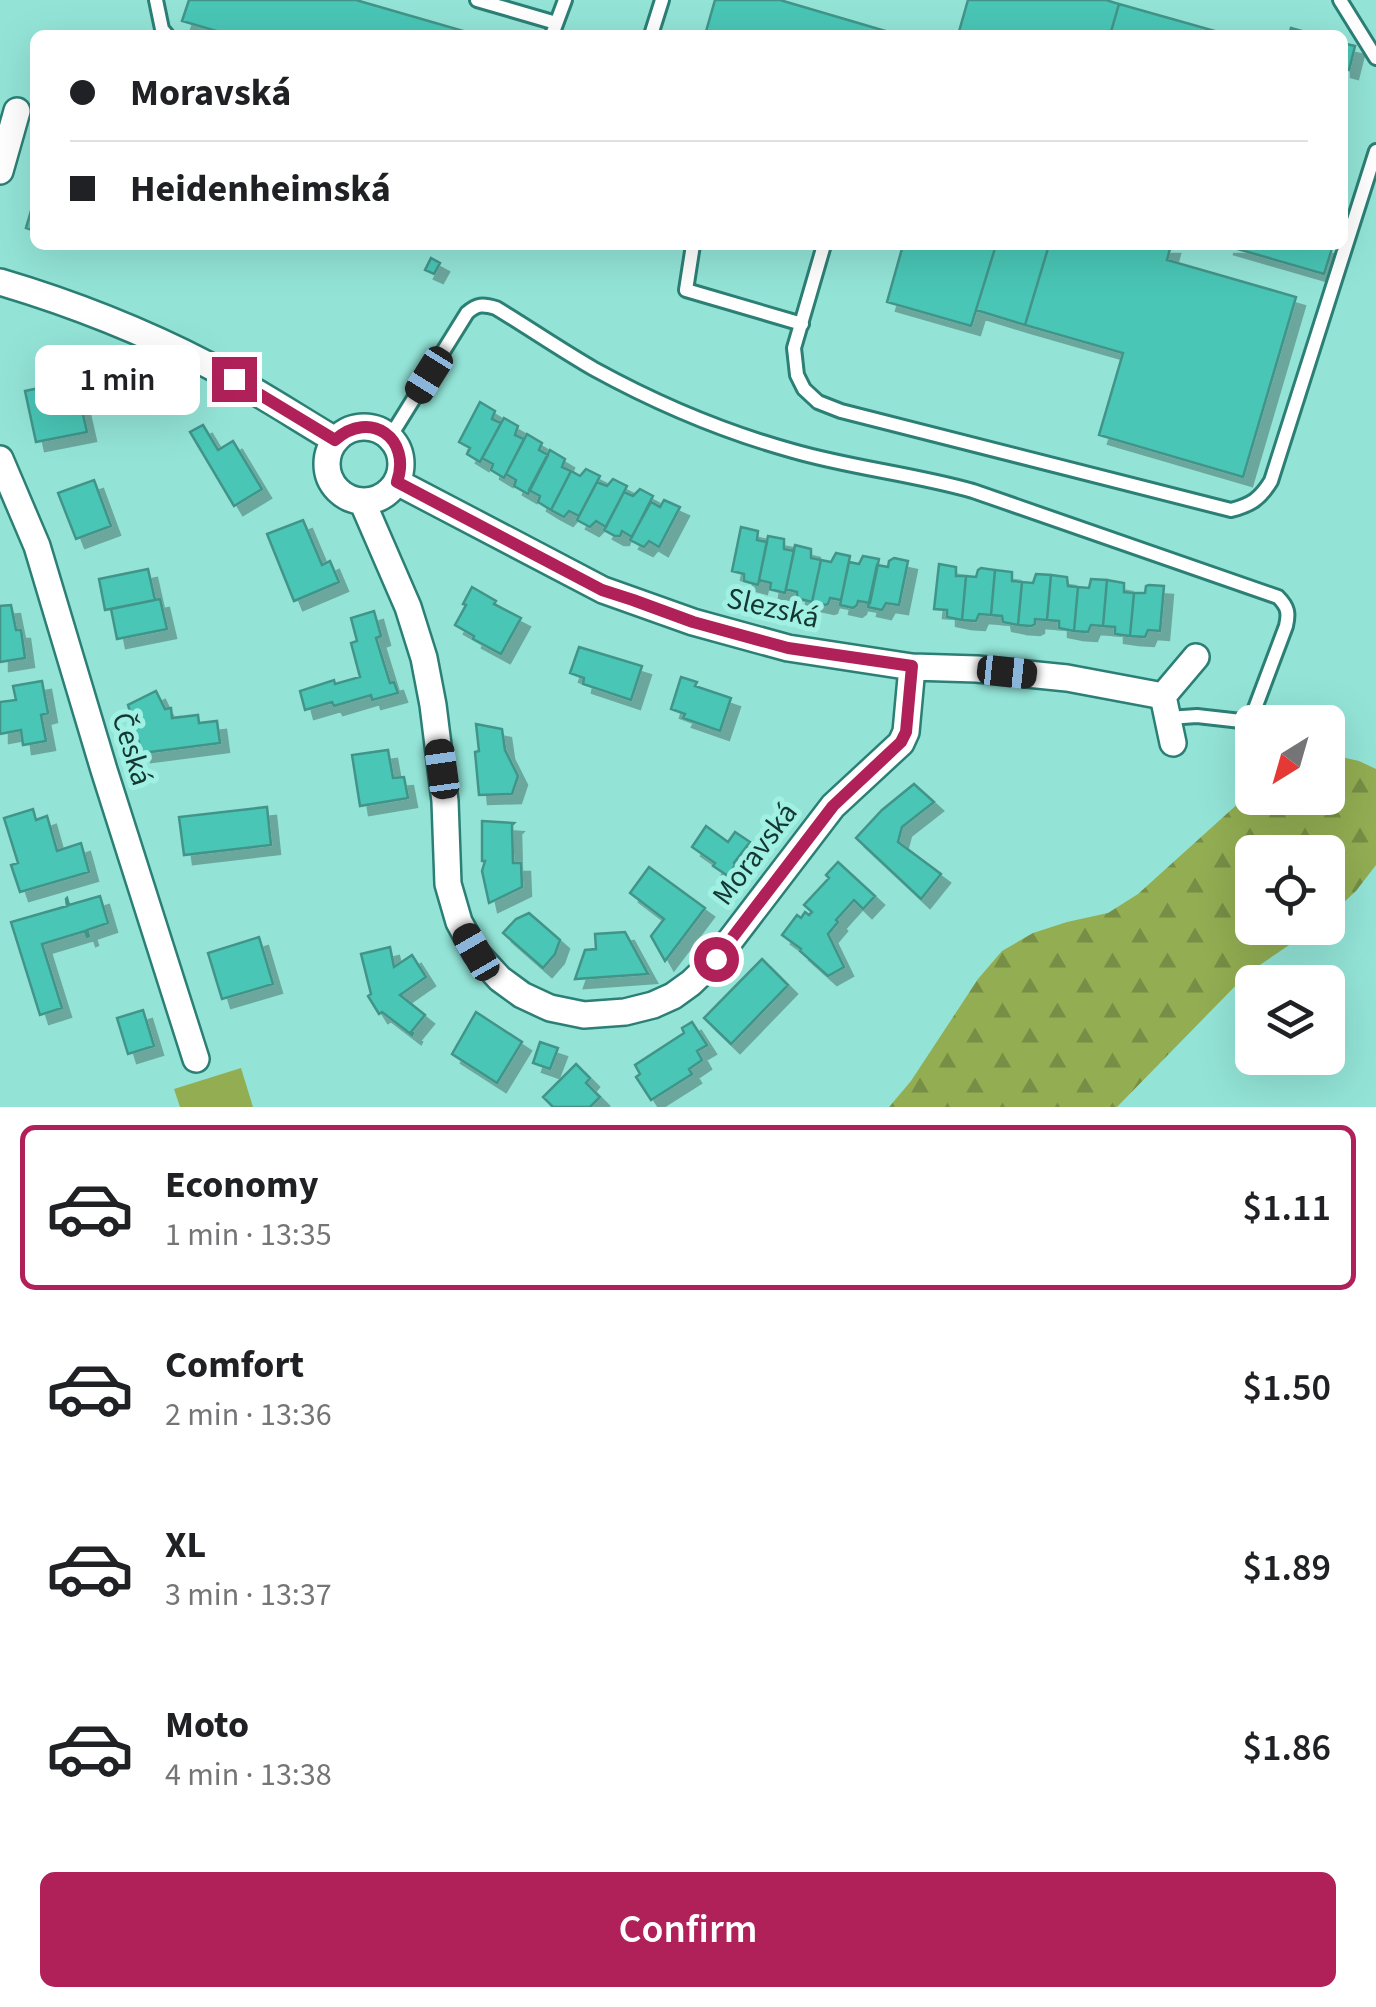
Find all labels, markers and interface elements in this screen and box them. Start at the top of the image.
text: Moravská [130,66,291,120]
text: Heidenheimská [130,162,391,216]
car [400,342,458,408]
callout: 1 min [34,344,199,414]
text: 1 min [79,357,156,403]
route end [212,357,257,402]
street label: Slezská [723,577,823,639]
car [976,654,1038,690]
north arrow [1235,705,1345,815]
map controls [1235,705,1345,1075]
street label: Česká [101,707,163,791]
car [423,737,461,801]
street label: Moravská [702,793,808,915]
button: locate [1235,835,1345,945]
car [448,919,504,985]
route start [694,937,739,982]
button: layers [1235,965,1345,1075]
text: Economy [165,1158,318,1212]
icon: car [45,1163,135,1253]
text: $1.11 [1243,1181,1331,1235]
text: 1 min · 13:35 [165,1212,332,1258]
text: Comfort [165,1338,304,1392]
icon: car [45,1343,135,1433]
text: $1.50 [1243,1361,1331,1415]
text: 2 min · 13:36 [165,1392,332,1438]
text: XL [165,1518,206,1572]
icon: car [45,1523,135,1613]
text: $1.89 [1243,1541,1331,1595]
text: 3 min · 13:37 [165,1572,332,1618]
text: Moto [165,1698,249,1752]
icon: car [45,1703,135,1793]
text: $1.86 [1243,1721,1331,1775]
text: 4 min · 13:38 [165,1752,332,1798]
button: Confirm [40,1872,1336,1987]

